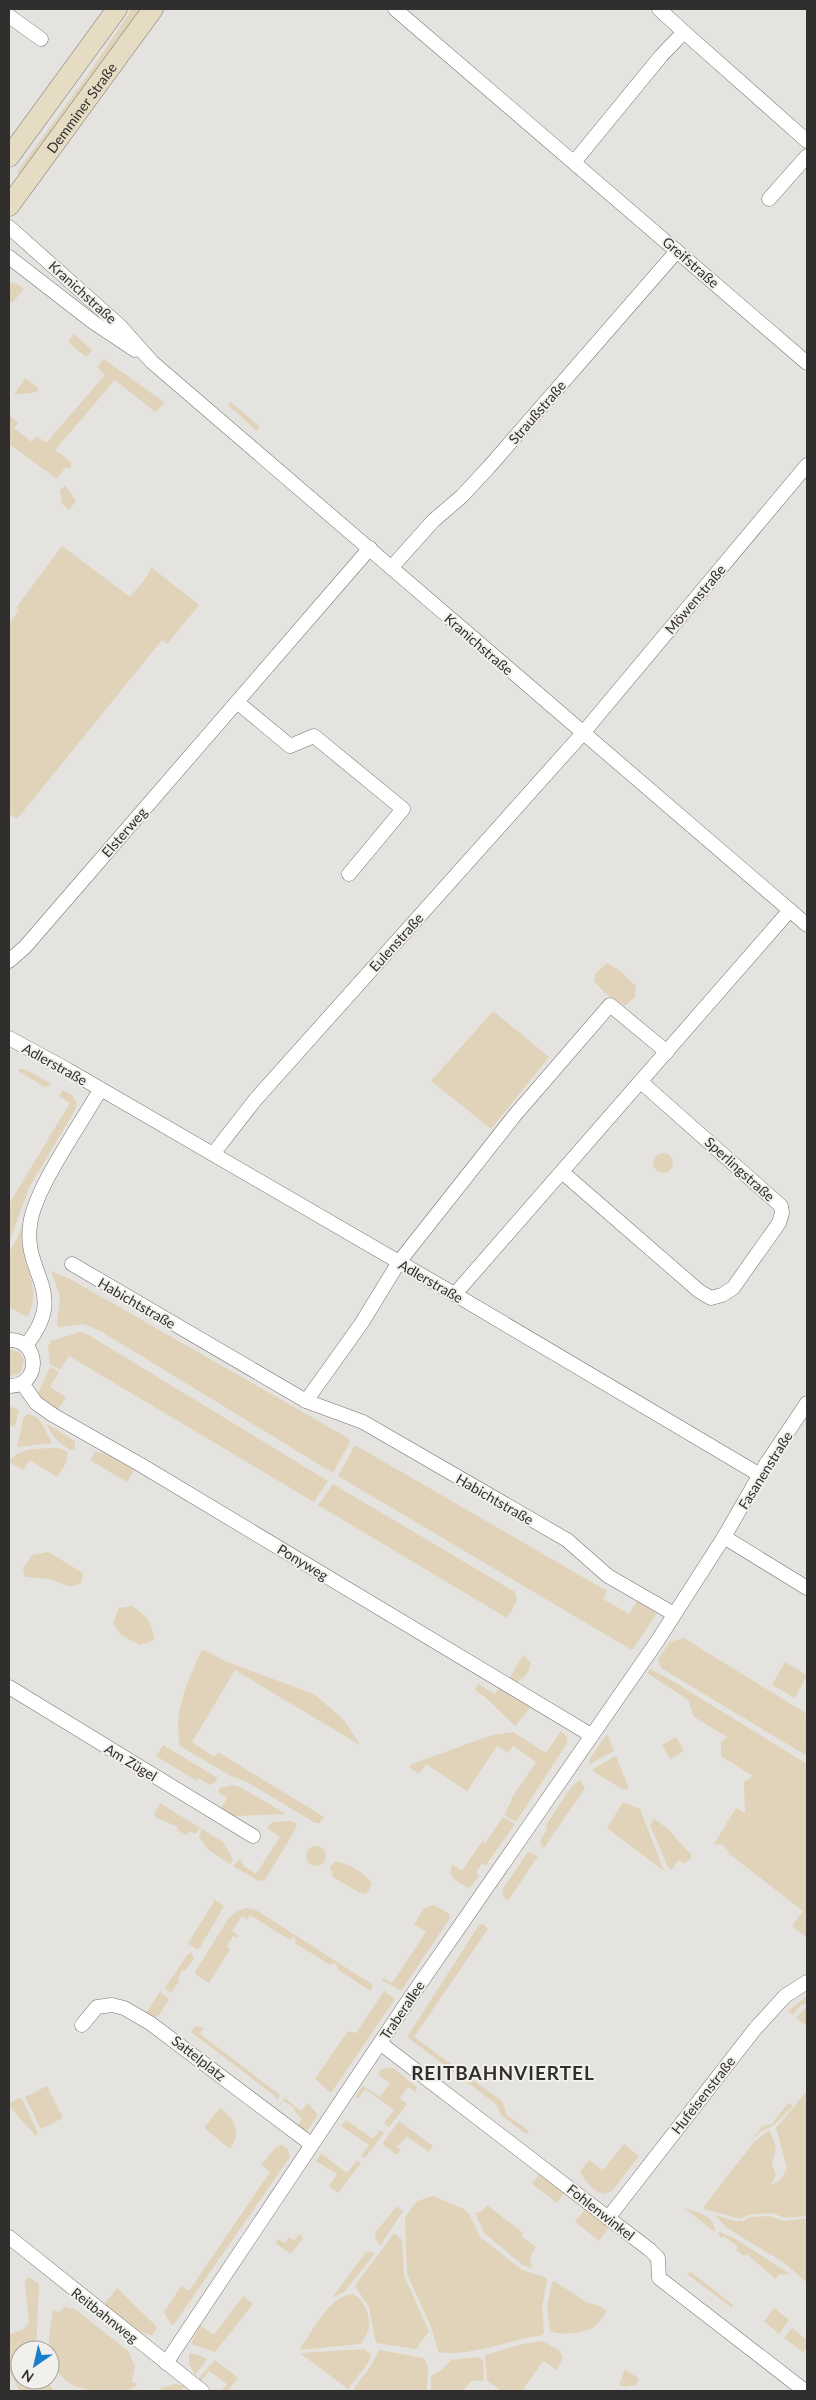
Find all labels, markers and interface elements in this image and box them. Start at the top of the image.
street label: Demminer Straße [42,59,120,156]
street label: Greifstraße [659,233,723,291]
street label: Kranichstraße [46,257,120,327]
street label: Straußstraße [505,377,569,447]
street label: Möwenstraße [661,561,729,637]
street label: Kranichstraße [441,610,517,678]
street label: Elsterweg [98,804,150,860]
street label: Eulenstraße [365,909,427,975]
street label: Adlerstraße [20,1039,90,1089]
street label: Sperlingstraße [702,1133,778,1205]
street label: Adlerstraße [396,1256,466,1306]
street label: Habichtstraße [95,1274,179,1332]
street label: Fasanenstraße [734,1428,796,1512]
street label: Habichtstraße [453,1470,537,1528]
street label: Ponyweg [274,1540,332,1584]
street label: Am Zügel [102,1740,160,1784]
street label: Traberallee [376,1977,428,2043]
street label: Sattelplatz [169,2032,229,2084]
street label: Hufeisenstraße [667,2053,739,2137]
district label: REITBAHNVIERTEL [411,2061,595,2084]
street label: Fohlenwinkel [564,2180,638,2244]
street label: Reitbahnweg [68,2284,142,2346]
north arrow [10,2340,60,2390]
text: N [18,2366,37,2386]

